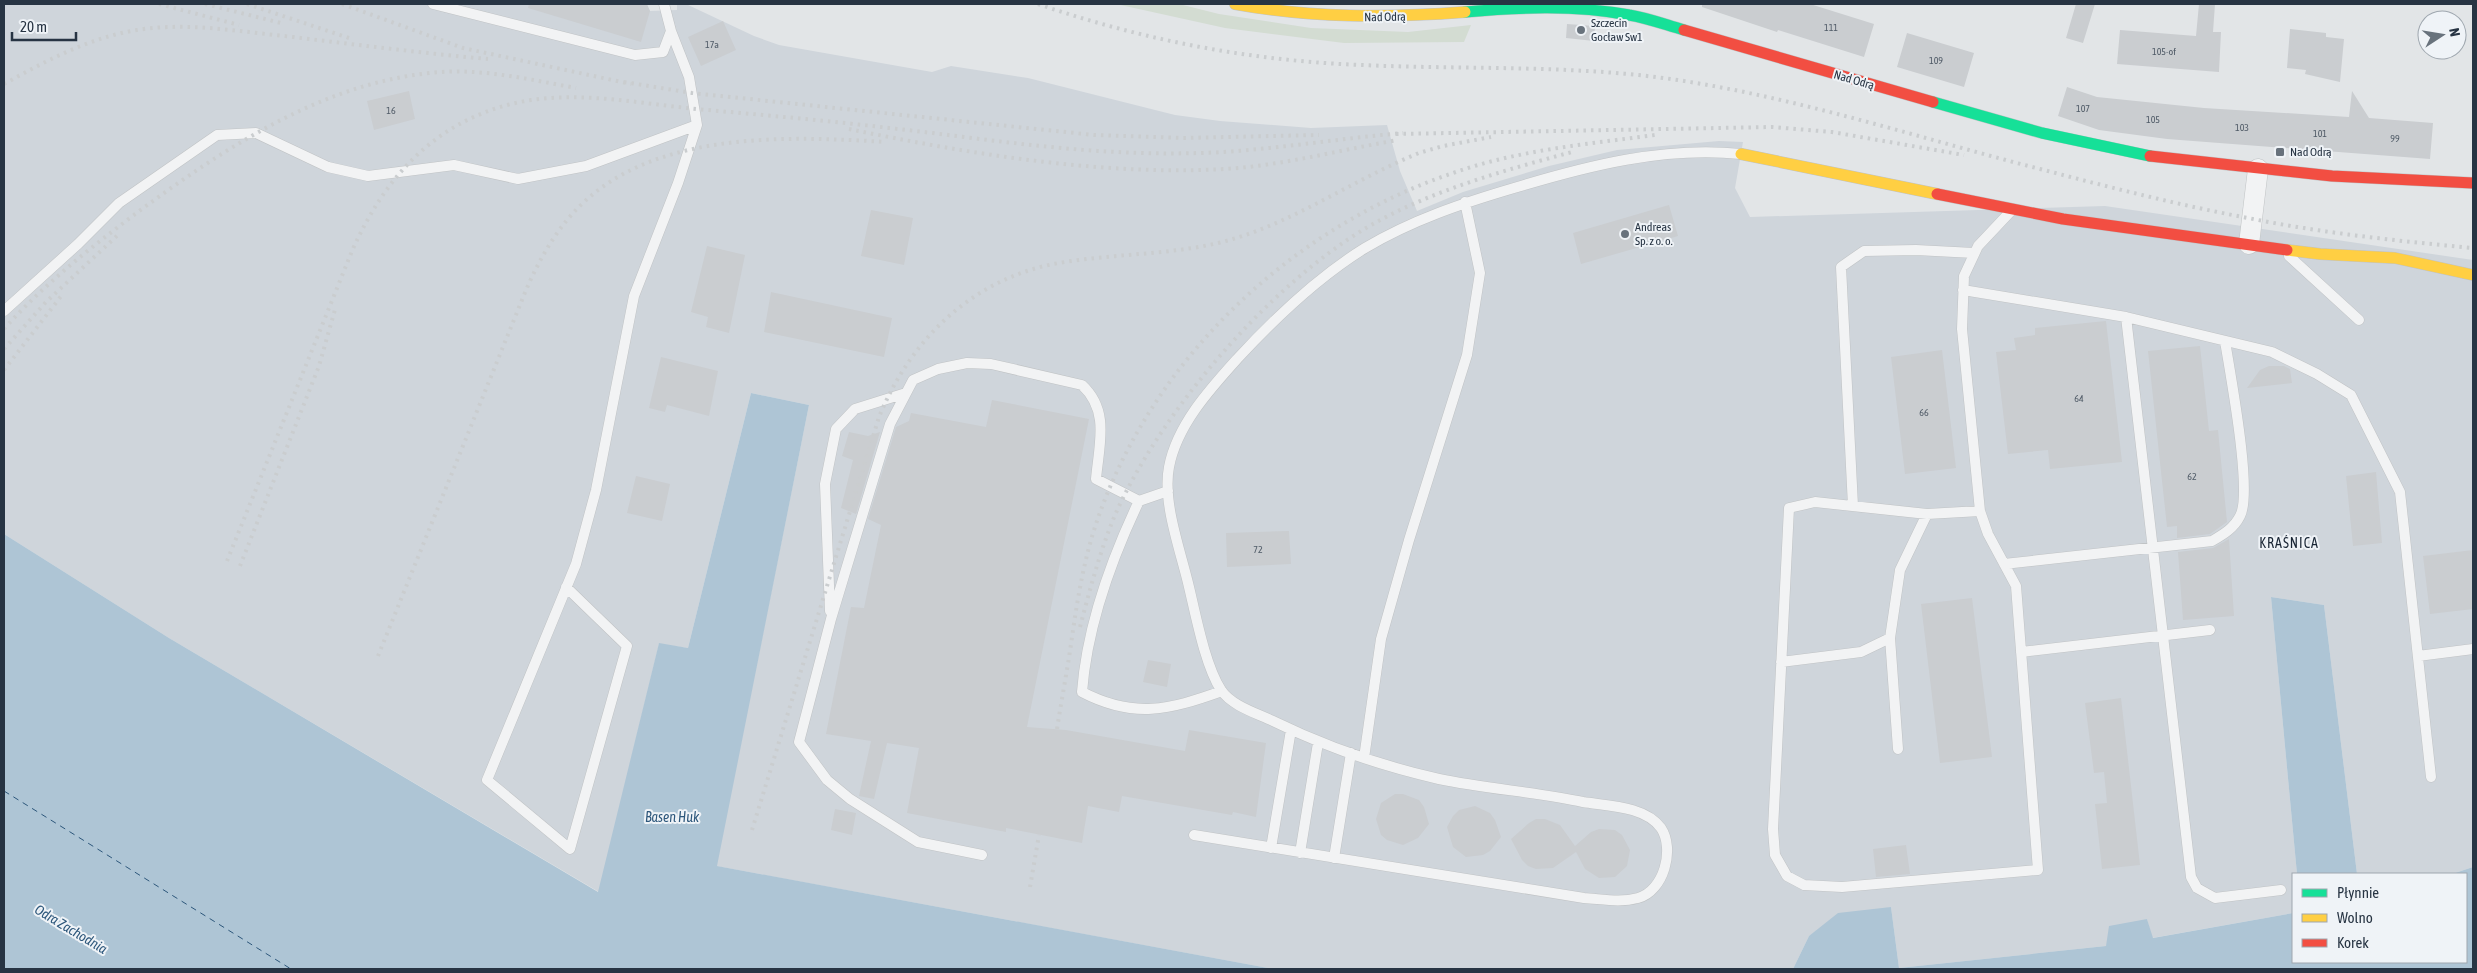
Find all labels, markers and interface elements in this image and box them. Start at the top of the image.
scale bar [12,10,76,42]
street label: Nad Odrą [1364,10,1406,24]
north arrow [2417,10,2467,60]
place label: Szczecin Gocław Sw1 [1591,16,1643,44]
text: 20 m [20,18,47,35]
house number: 111 [1824,22,1838,33]
marker: Szczecin Gocław Sw1 [1575,24,1587,36]
text: N [2446,27,2463,38]
house number: 17a [705,39,719,50]
house number: 105-of [2152,46,2176,57]
house number: 109 [1929,55,1943,66]
street label: Nad Odrą [1832,68,1876,92]
house number: 107 [2076,103,2090,114]
house number: 16 [386,105,396,116]
house number: 105 [2146,114,2160,125]
house number: 103 [2235,122,2249,133]
house number: 101 [2313,128,2327,139]
house number: 99 [2390,133,2400,144]
place label: Nad Odrą [2290,145,2332,159]
marker: Nad Odrą [2274,146,2286,158]
place label: Andreas Sp. z o. o. [1635,220,1673,248]
marker: Andreas Sp. z o. o. [1619,228,1631,240]
house number: 64 [2074,393,2084,404]
house number: 66 [1919,407,1929,418]
house number: 62 [2187,471,2197,482]
district label: KRAŚNICA [2259,535,2319,551]
house number: 72 [1253,544,1263,555]
water label: Basen Huk [645,809,700,825]
legend [2292,873,2467,963]
text: Płynnie [2337,884,2379,901]
water label: Odra Zachodnia [32,901,110,957]
text: Wolno [2337,909,2373,926]
text: Korek [2337,934,2369,951]

